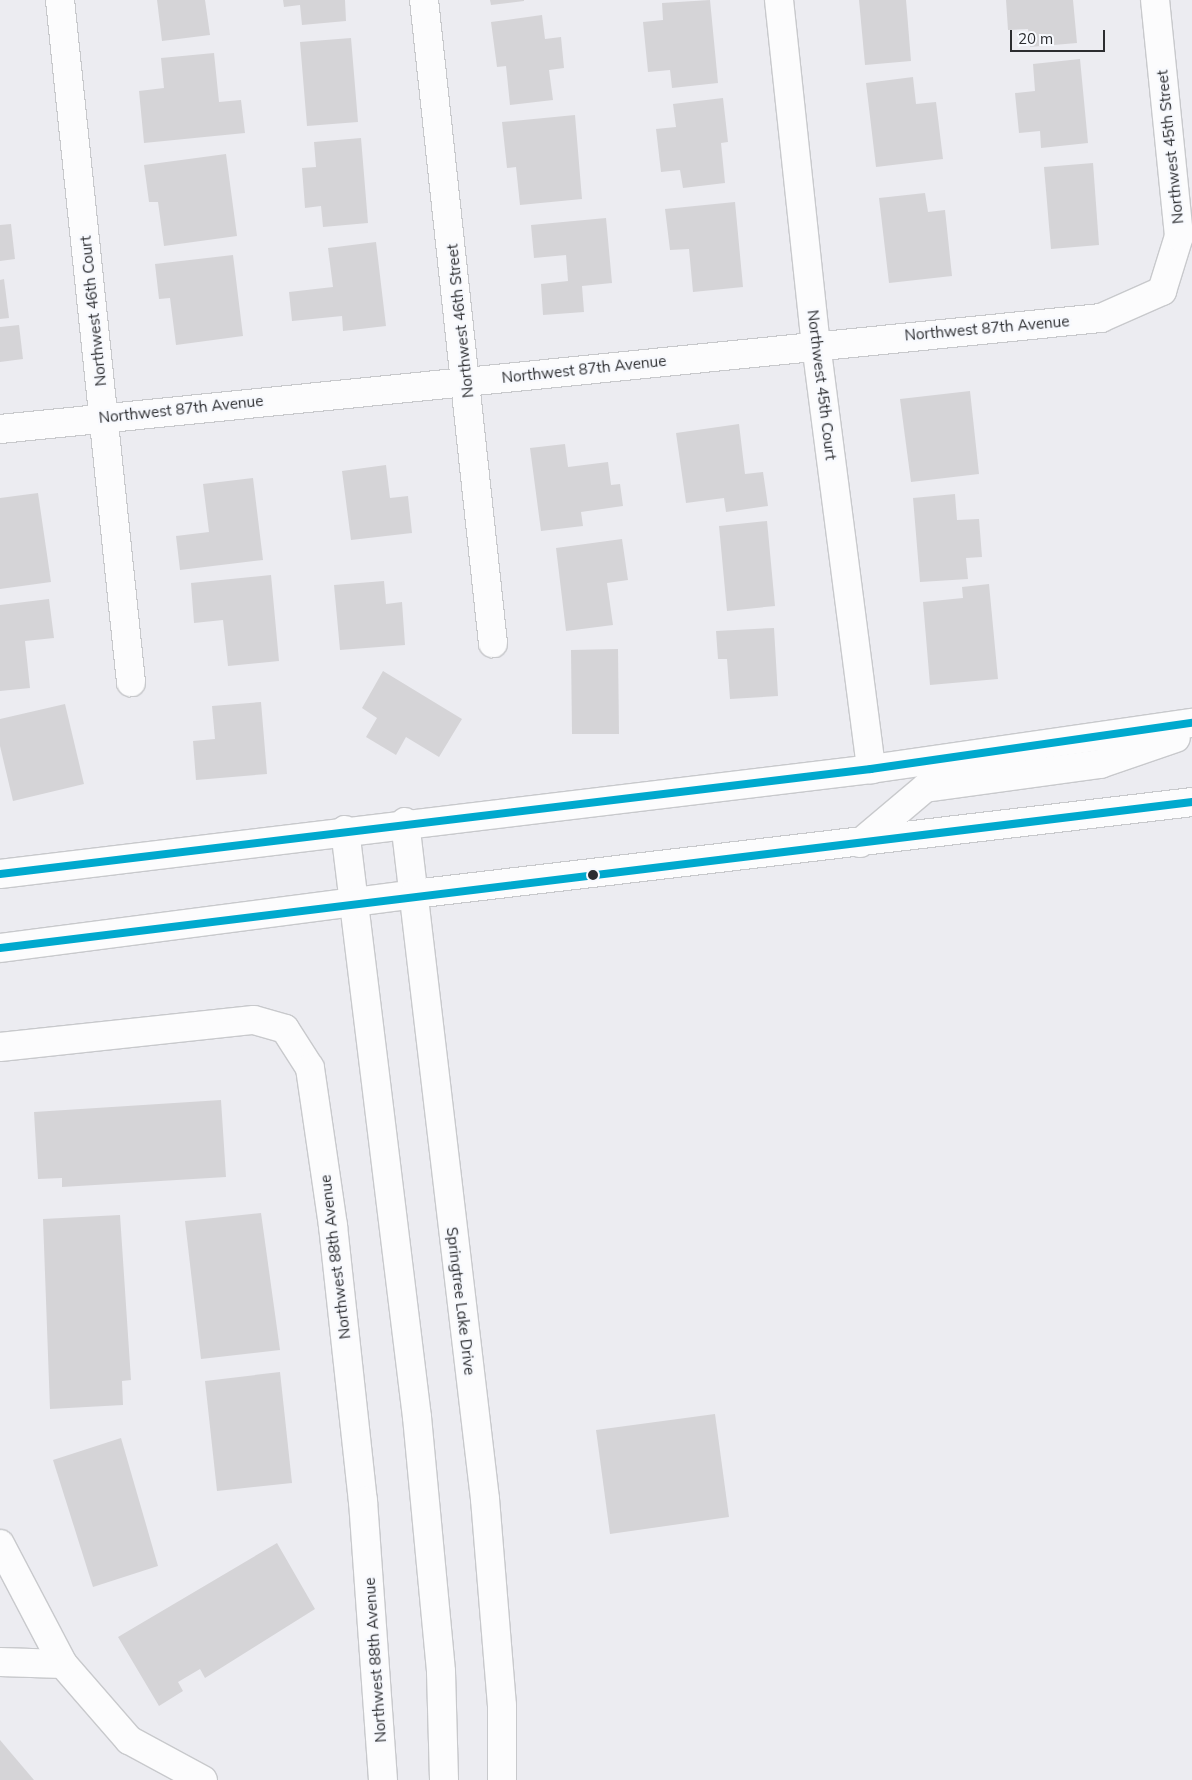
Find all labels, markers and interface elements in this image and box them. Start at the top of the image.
scale bar [1012,20,1107,52]
text: 20 m [1018,29,1053,48]
street label: Northwest 45th Street [1153,69,1187,225]
street label: Northwest 46th Court [76,235,110,387]
street label: Northwest 46th Street [443,243,477,399]
street label: Northwest 45th Court [804,309,840,461]
street label: Northwest 87th Avenue [904,312,1070,344]
street label: Northwest 87th Avenue [501,351,667,387]
street label: Northwest 87th Avenue [98,391,264,427]
unlabelled marker [588,870,598,880]
street label: Northwest 88th Avenue [316,1174,354,1340]
street label: Springtree Lake Drive [443,1226,479,1376]
street label: Northwest 88th Avenue [360,1577,390,1743]

